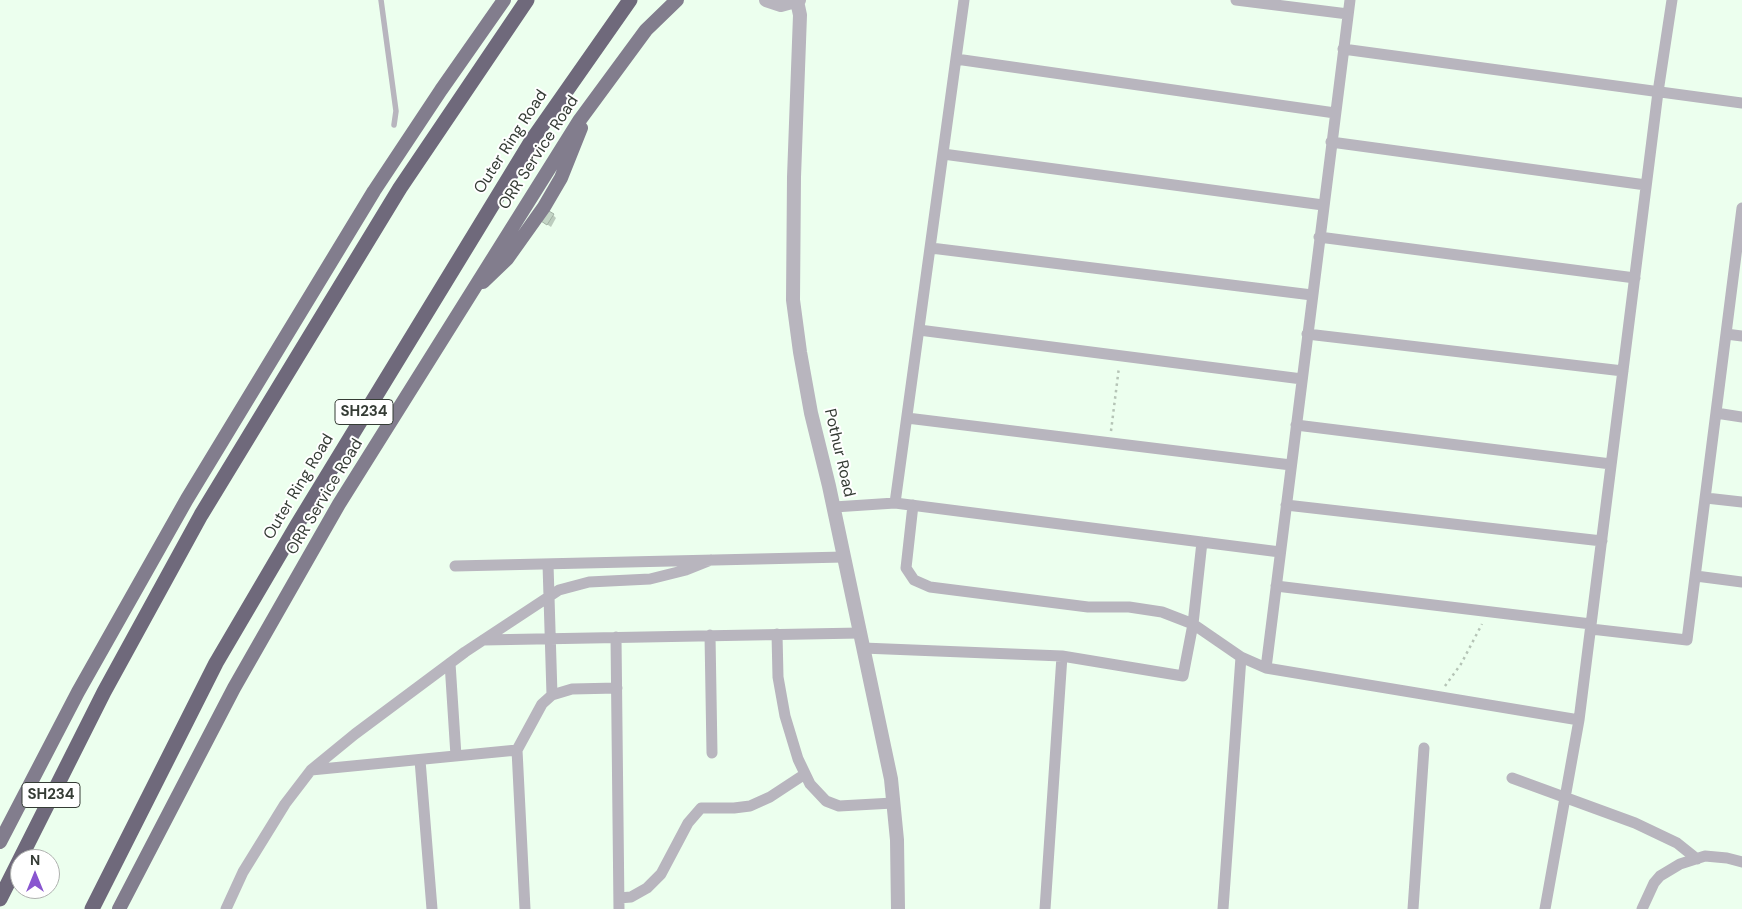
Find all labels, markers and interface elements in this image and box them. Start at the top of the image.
street label: Outer Ring Road [470,87,552,197]
street label: ORR Service Road [495,92,583,214]
road number: SH234 [335,400,393,424]
street label: Pothur Road [820,407,858,499]
street label: Outer Ring Road [260,431,338,543]
street label: ORR Service Road [283,436,367,558]
road number: SH234 [22,782,80,808]
north arrow [10,849,60,899]
text: N [30,851,40,869]

